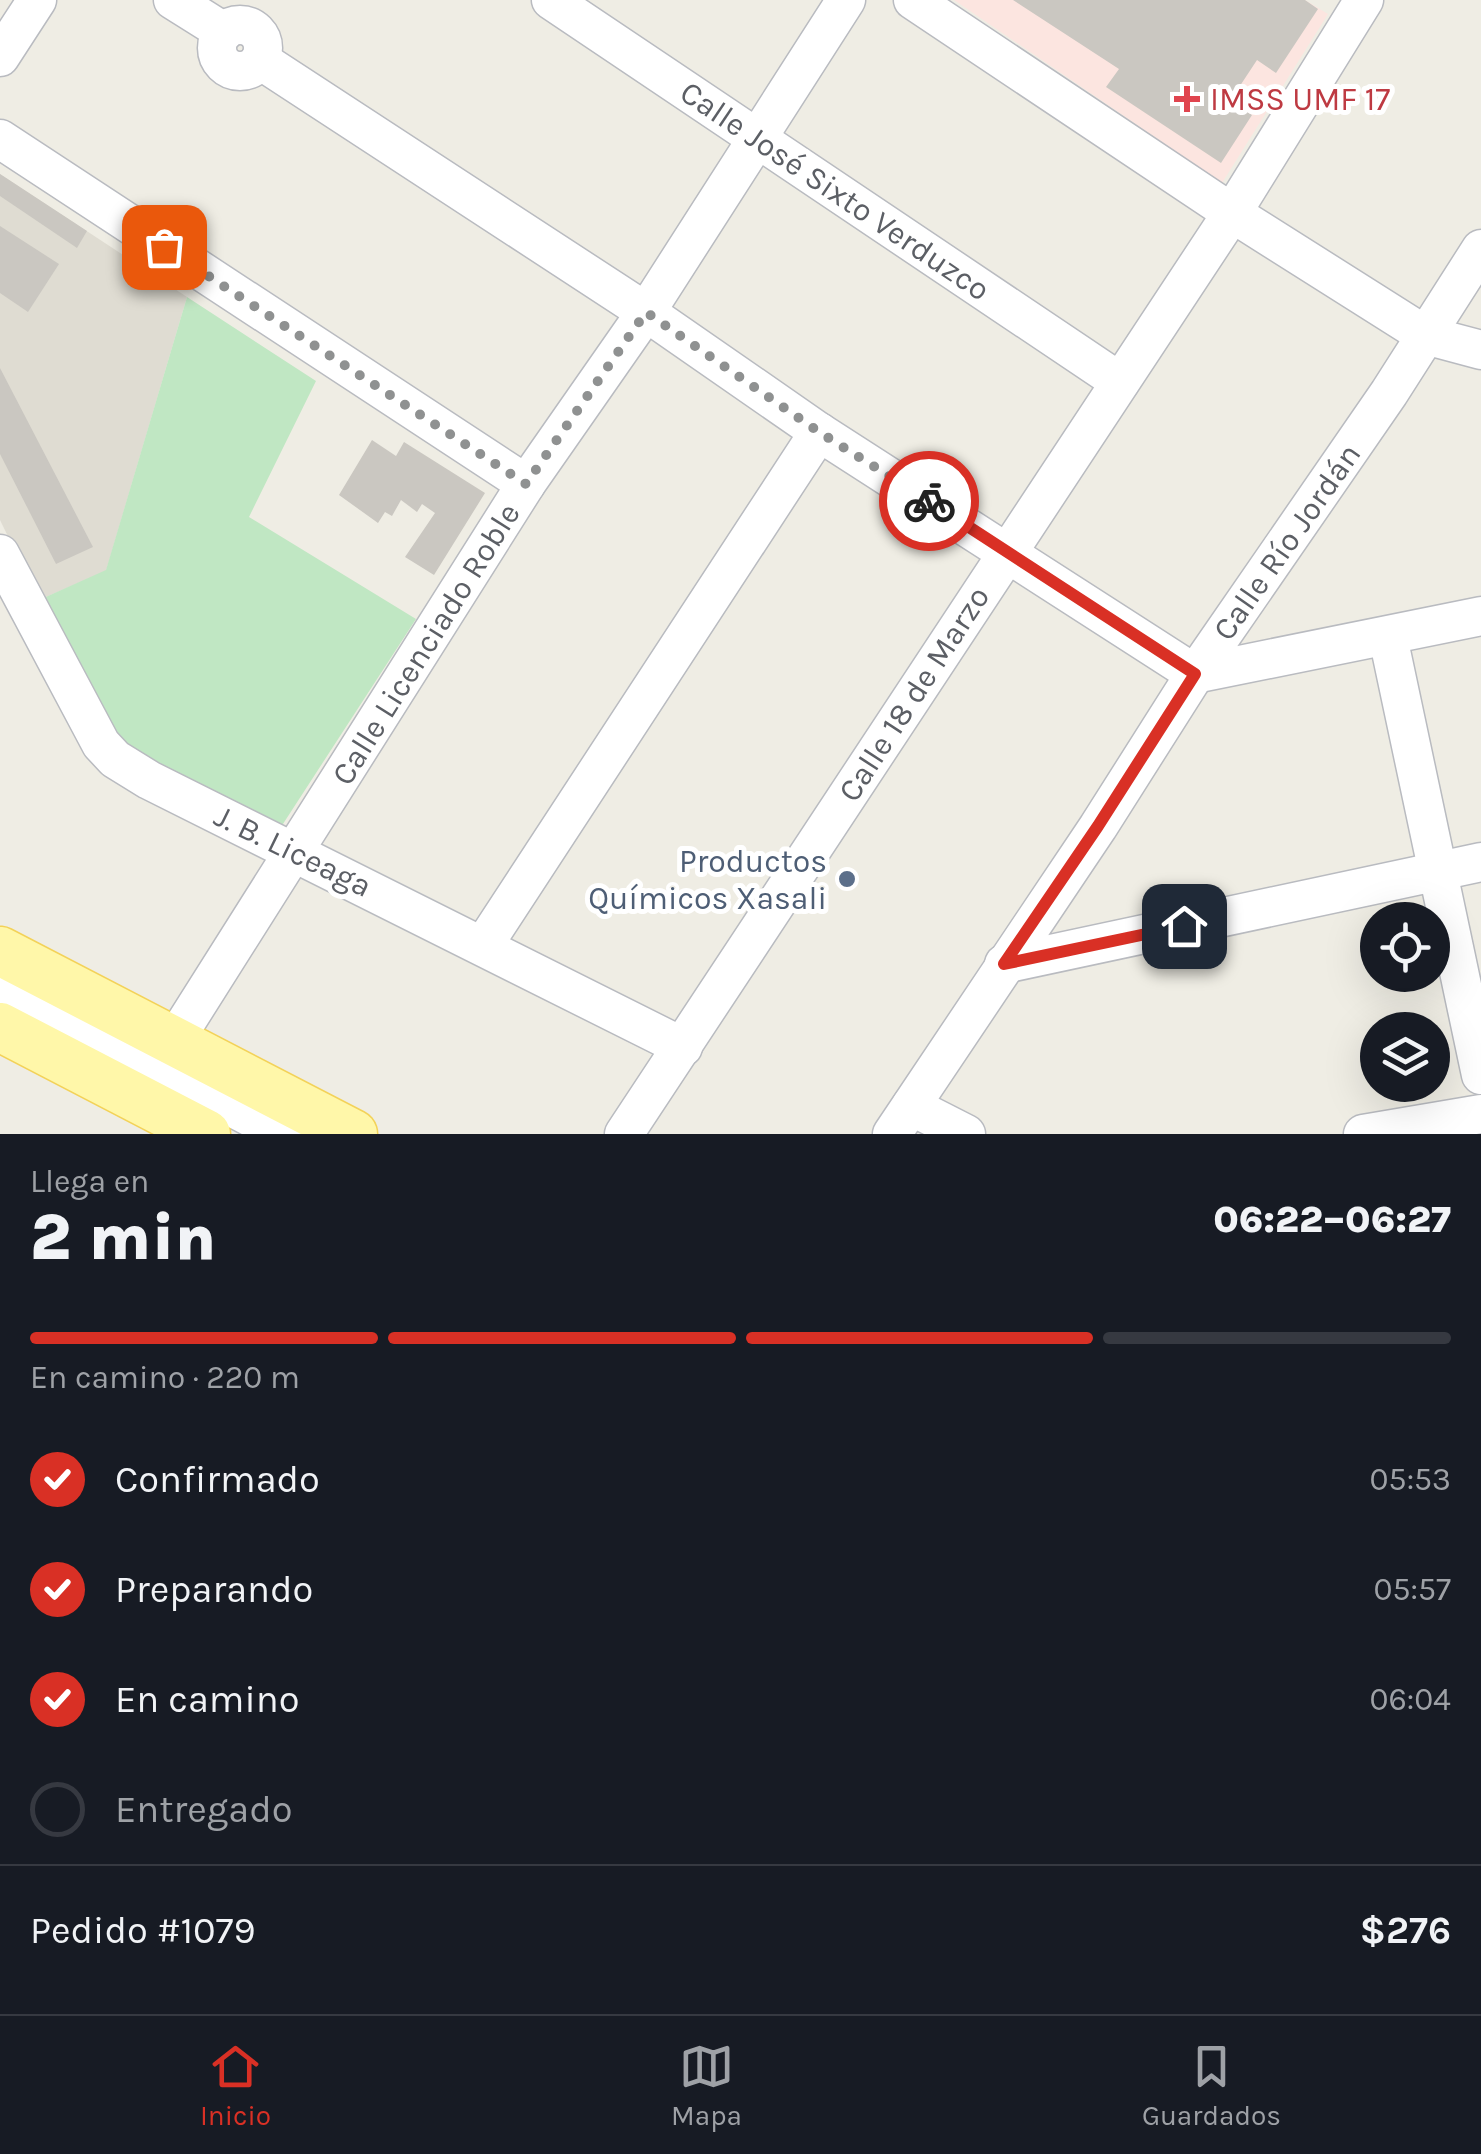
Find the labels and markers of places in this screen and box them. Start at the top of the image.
place label: IMSS UMF 17 [1210,81,1390,118]
marker: IMSS UMF 17 [1174,86,1200,112]
pin [122,205,207,290]
place label: Productos Químicos Xasali [588,843,827,917]
marker: Productos Químicos Xasali [836,868,858,890]
pin [1142,884,1227,969]

